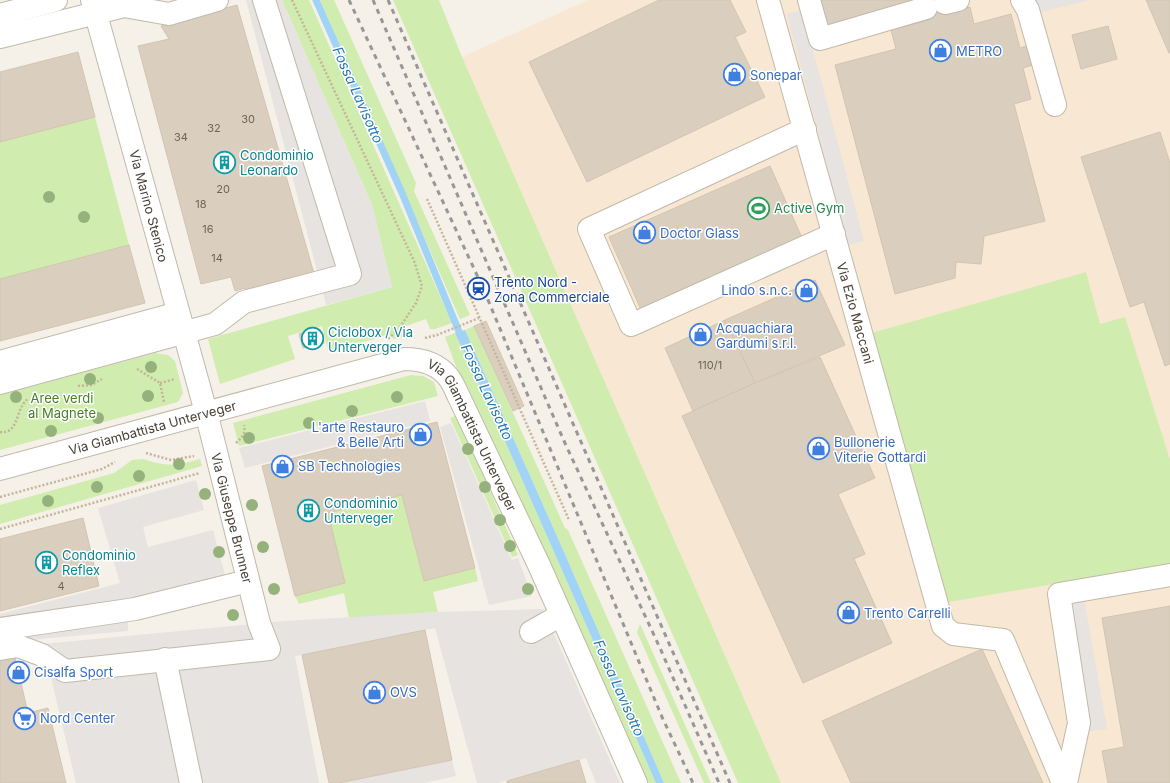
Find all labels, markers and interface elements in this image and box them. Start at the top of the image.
shop icon: METRO [927,38,953,64]
place label: METRO [956,43,1002,59]
water label: Fossa Lavisotto [330,44,387,146]
shop icon: Sonepar [721,62,747,88]
place label: Sonepar [750,67,802,83]
house number: 30 [241,112,255,126]
house number: 32 [207,121,221,135]
house number: 34 [174,130,188,144]
place label: Condominio Leonardo [240,147,314,178]
street label: Via Marino Stenico [126,148,172,264]
building icon: Condominio Leonardo [212,149,238,175]
house number: 20 [216,182,230,196]
sports icon: Active Gym [745,195,771,221]
house number: 18 [195,197,207,211]
place label: Active Gym [774,200,844,216]
shop icon: Doctor Glass [632,220,658,246]
house number: 16 [202,222,214,236]
place label: Doctor Glass [660,225,739,241]
house number: 14 [211,251,223,265]
street label: Via Ezio Maccani [834,260,877,366]
place label: Trento Nord - Zona Commerciale [494,274,610,305]
station icon: Trento Nord - Zona Commerciale [465,276,491,302]
shop icon: Lindo s.n.c. [794,277,820,303]
place label: Lindo s.n.c. [721,282,792,298]
place label: Acquachiara Gardumi s.r.l. [716,320,797,351]
shop icon: Acquachiara Gardumi s.r.l. [688,322,714,348]
place label: Ciclobox / Via Unterverger [328,324,413,355]
building icon: Ciclobox / Via Unterverger [299,326,325,352]
water label: Fossa Lavisotto [458,341,517,442]
street label: Via Giambattista Unterveger [425,355,520,514]
house number: 110/1 [698,358,722,372]
park label: Aree verdi al Magnete [28,390,96,421]
street label: Via Giambattista Unterveger [67,397,238,458]
place label: L'arte Restauro & Belle Arti [312,419,404,450]
shop icon: L'arte Restauro & Belle Arti [407,421,433,447]
place label: Bullonerie Viterie Gottardi [834,434,926,465]
shop icon: Bullonerie Viterie Gottardi [806,436,832,462]
street label: Via Giuseppe Brunner [208,451,256,585]
shop icon: SB Technologies [270,453,296,479]
place label: SB Technologies [298,458,401,474]
place label: Condominio Unterveger [324,495,398,526]
building icon: Condominio Unterveger [295,497,321,523]
place label: Condominio Reflex [62,547,136,578]
building icon: Condominio Reflex [34,549,60,575]
house number: 4 [57,579,65,593]
shop icon: Trento Carrelli [835,600,861,626]
place label: Trento Carrelli [864,605,951,621]
water label: Fossa Lavisotto [591,637,648,739]
shop icon: Cisalfa Sport [6,659,32,685]
place label: Cisalfa Sport [34,664,113,680]
shop icon: OVS [361,679,387,705]
place label: OVS [390,684,417,700]
supermarket icon: Nord Center [12,705,38,731]
place label: Nord Center [40,710,115,726]

